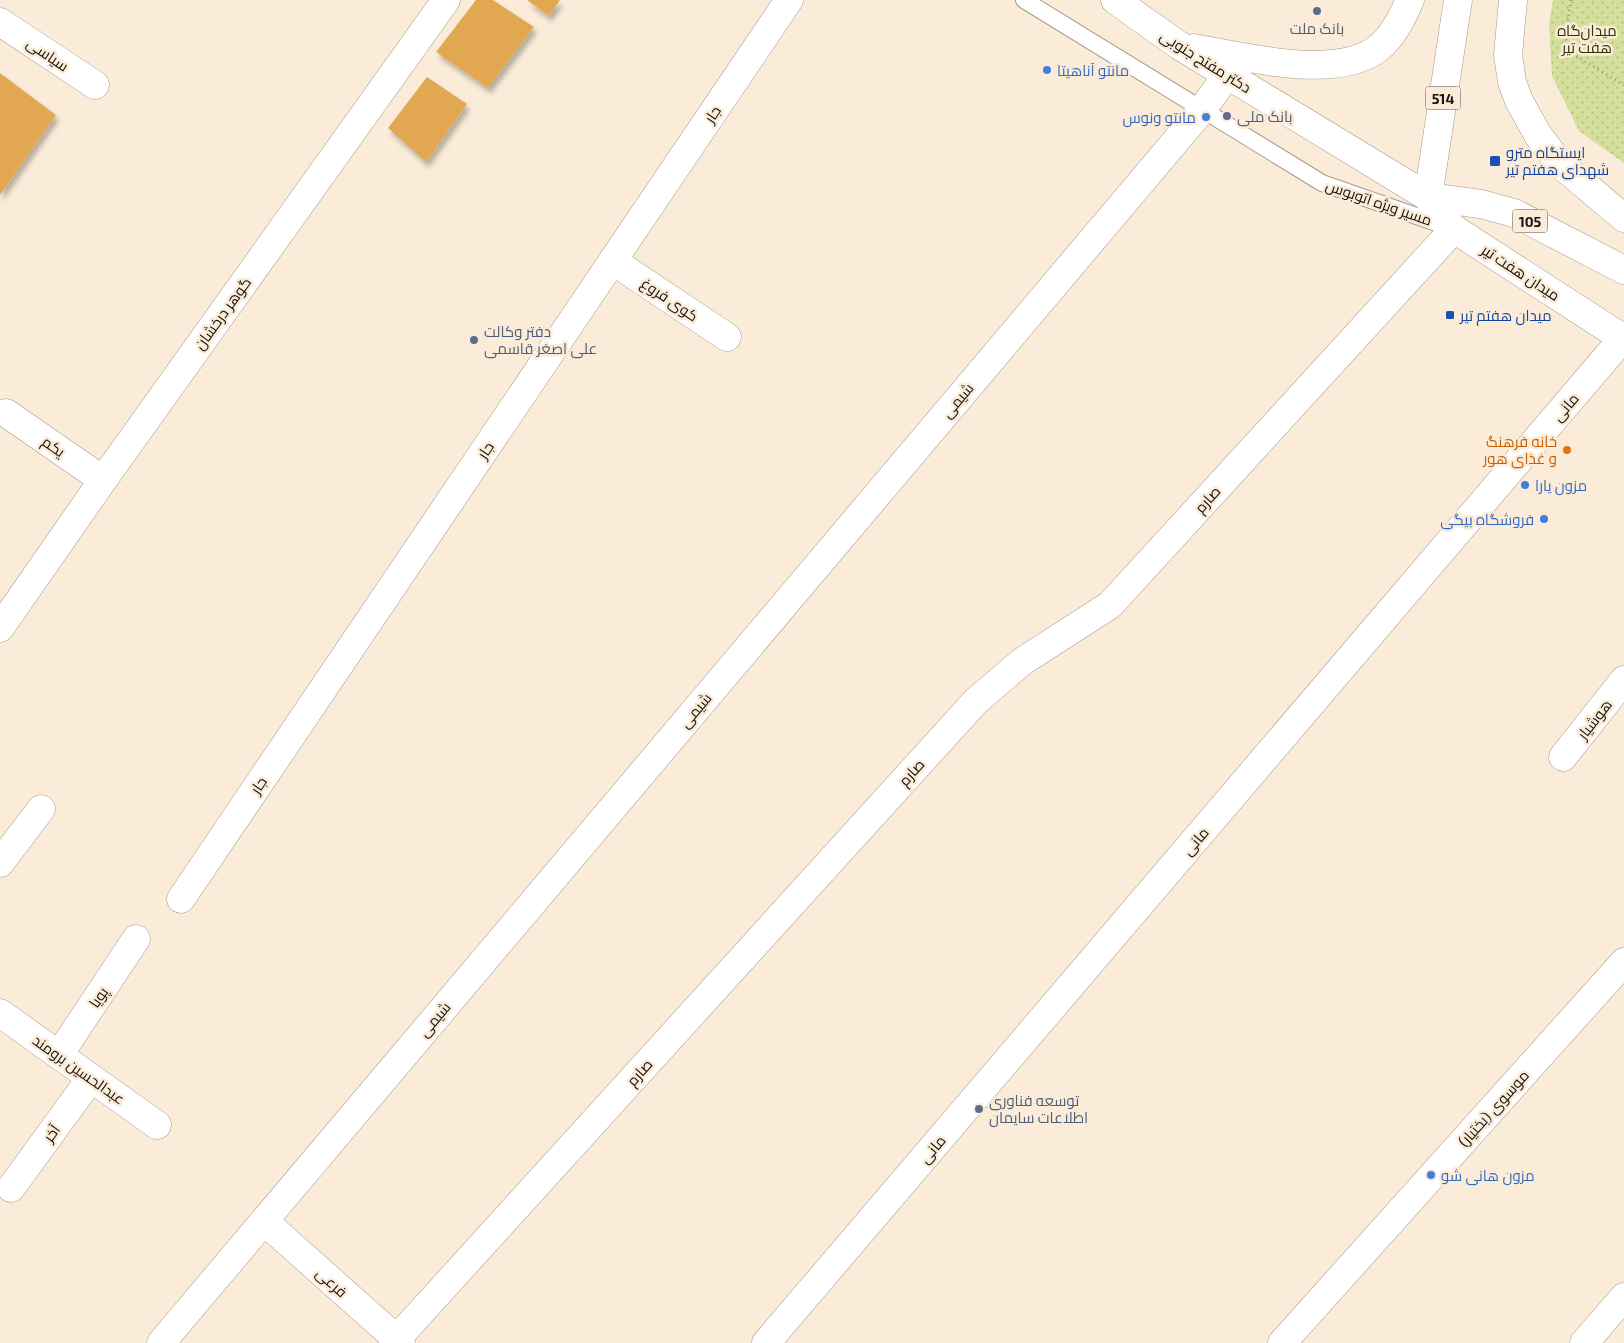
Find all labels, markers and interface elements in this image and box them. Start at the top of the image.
marker: بانک ملت [1311,5,1323,17]
place label: بانک ملت [1290,19,1344,37]
park label: میدان‌گاه هفت تیر [1557,21,1617,57]
street label: دکتر مفتح جنوبی [1156,26,1255,99]
street label: سیاسی [22,33,72,76]
place label: مانتو آناهیتا [1057,61,1129,80]
marker: مانتو آناهیتا [1041,64,1053,76]
road number: 514 [1426,86,1460,110]
street label: جار [699,102,725,127]
place label: بانک ملی [1237,107,1293,127]
place label: مانتو ونوس [1122,108,1196,128]
marker: بانک ملی [1221,110,1233,122]
marker: مانتو ونوس [1200,111,1212,123]
place label: ایستگاه مترو شهدای هفتم تیر [1505,143,1609,180]
marker: ایستگاه مترو شهدای هفتم تیر [1488,154,1502,168]
street label: مسیر ویژه اتوبوس [1323,175,1434,230]
road number: 105 [1512,210,1548,232]
street label: میدان هفت تیر [1477,240,1563,306]
street label: گوهر درخشان [190,273,256,354]
street label: کوی فروغ [636,273,702,327]
place label: میدان هفتم تیر [1459,306,1552,326]
marker: میدان هفتم تیر [1444,309,1456,321]
place label: دفتر وکالت علی اصغر قاسمی [484,322,597,359]
marker: دفتر وکالت علی اصغر قاسمی [468,334,480,346]
street label: شیمی [937,379,978,422]
street label: مانی [1548,389,1583,426]
street label: یکم [38,432,69,462]
place label: خانه فرهنگ و غذای هور [1482,432,1557,469]
street label: جار [472,438,498,463]
marker: خانه فرهنگ و غذای هور [1561,444,1573,456]
place label: مزون یارا [1535,476,1587,496]
marker: مزون یارا [1519,479,1531,491]
street label: صارم [1190,482,1225,518]
place label: فروشگاه بیگی [1440,510,1534,530]
marker: فروشگاه بیگی [1538,513,1550,525]
street label: شیمی [675,689,716,732]
street label: هوشیار [1572,695,1616,744]
street label: صارم [894,755,929,791]
street label: جار [245,773,271,798]
street label: مانی [1178,823,1213,860]
street label: پویا [85,983,113,1012]
street label: شیمی [414,998,455,1041]
street label: عبدالحسین برومند [28,1031,129,1109]
street label: صارم [622,1055,657,1091]
street label: موسوی (بختیار) [1454,1066,1534,1151]
place label: توسعه فناوری اطلاعات سایمان [989,1091,1088,1128]
marker: توسعه فناوری اطلاعات سایمان [973,1103,985,1115]
street label: آخر [38,1121,64,1147]
street label: مانی [915,1131,950,1168]
place label: مزون هانی شو [1441,1166,1535,1186]
marker: مزون هانی شو [1425,1169,1437,1181]
street label: فرعی [311,1263,351,1302]

